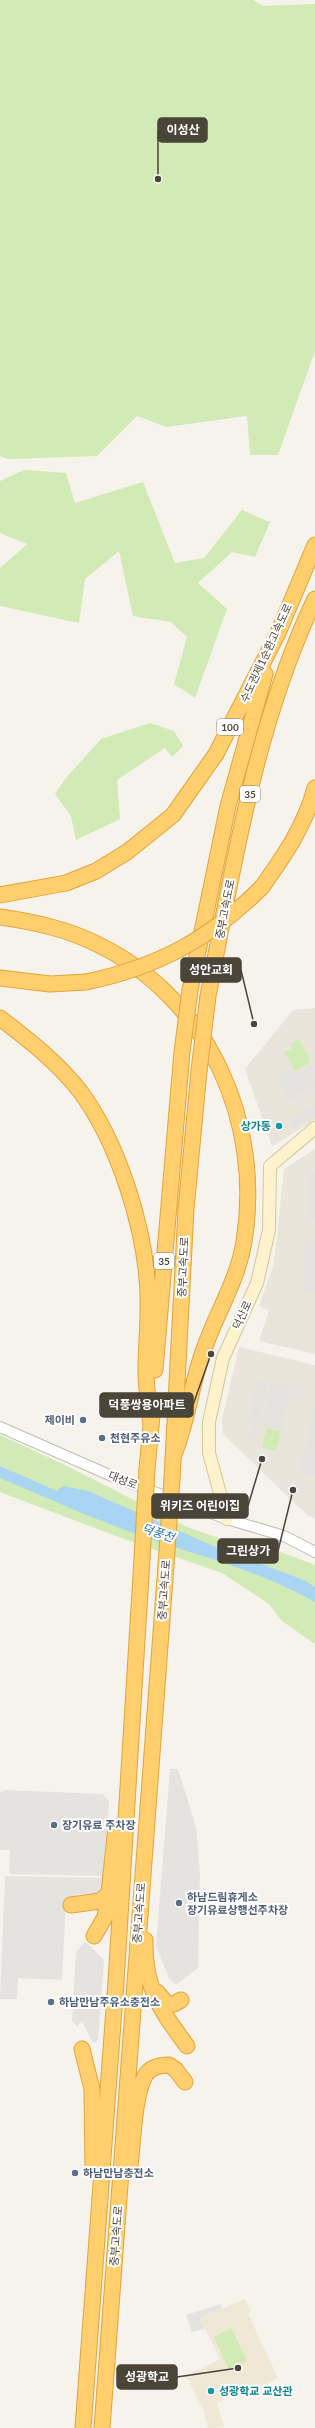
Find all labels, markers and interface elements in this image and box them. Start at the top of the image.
callout: 이성산 [158,118,207,142]
text: 이성산 [166,122,200,137]
street label: 수도권제1순환고속도로 [237,601,294,704]
road number: 100 [217,719,243,735]
road number: 35 [240,786,260,802]
street label: 중부고속도로 [212,878,237,940]
callout: 성안교회 [181,958,241,982]
text: 성안교회 [189,962,233,977]
place label: 상가동 [241,1119,271,1132]
marker: 상가동 [274,1121,284,1131]
street label: 중부고속도로 [174,1236,191,1298]
road number: 35 [154,1253,174,1269]
street label: 덕산로 [229,1298,254,1331]
callout: 덕풍쌍용아파트 [100,1393,193,1417]
text: 덕풍쌍용아파트 [108,1397,186,1412]
place label: 제이비 [45,1413,75,1426]
marker: 제이비 [78,1415,88,1425]
place label: 천현주유소 [110,1431,161,1444]
marker: 천현주유소 [97,1433,107,1443]
street label: 대성로 [107,1468,140,1491]
callout: 위키즈 어린이집 [152,1494,248,1518]
text: 위키즈 어린이집 [160,1498,240,1513]
water label: 덕풍천 [140,1520,178,1546]
callout: 그린상가 [218,1539,278,1563]
text: 그린상가 [226,1543,270,1558]
street label: 중부고속도로 [155,1559,172,1621]
place label: 장기유료 주차장 [62,1818,136,1831]
marker: 장기유료 주차장 [49,1820,59,1830]
street label: 중부고속도로 [130,1882,147,1944]
place label: 하남드림휴게소 장기유료상행선주차장 [187,1890,288,1916]
marker: 하남드림휴게소 장기유료상행선주차장 [174,1898,184,1908]
place label: 하남만남주유소충전소 [59,1995,160,2008]
marker: 하남만남주유소충전소 [46,1997,56,2007]
place label: 하남만남충전소 [83,2166,154,2179]
marker: 하남만남충전소 [70,2168,80,2178]
street label: 중부고속도로 [107,2205,124,2267]
callout: 성광학교 [117,2365,177,2389]
text: 성광학교 [125,2369,169,2384]
place label: 성광학교 교산관 [219,2384,293,2397]
marker: 성광학교 교산관 [206,2386,216,2396]

